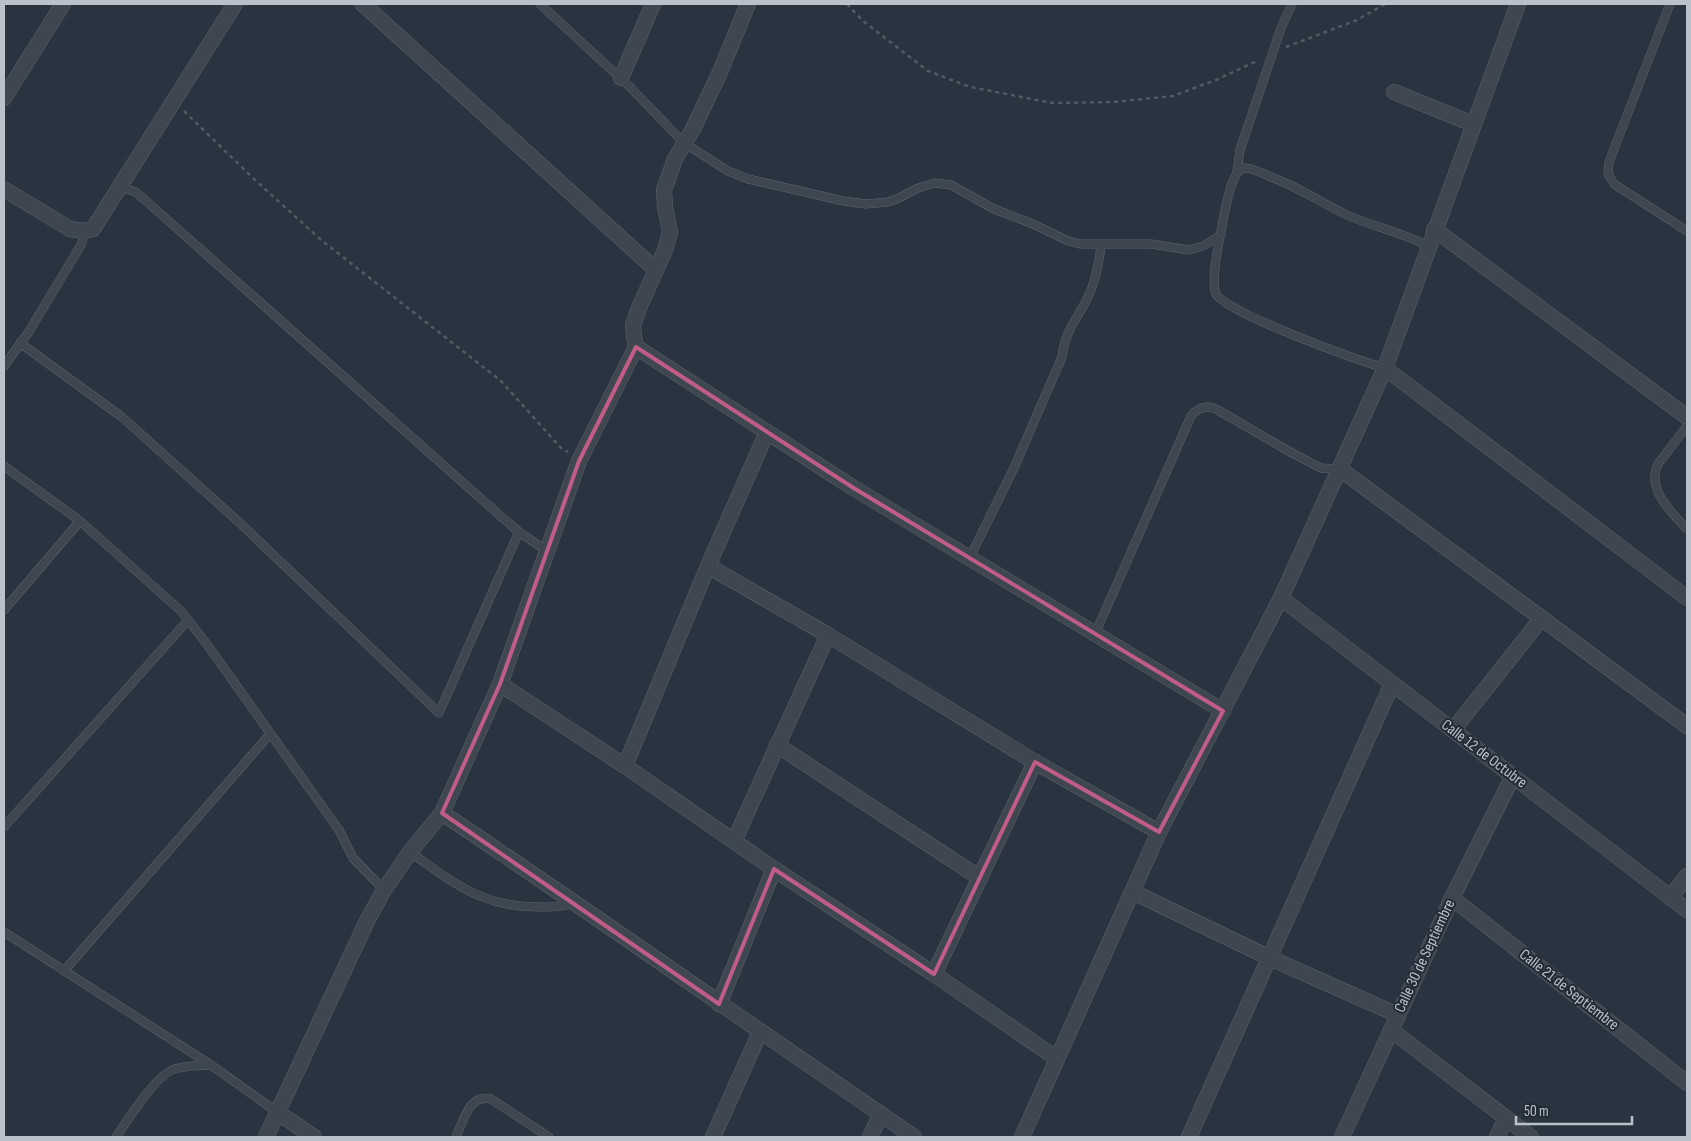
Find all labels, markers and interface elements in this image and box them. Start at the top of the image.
street label: Calle 12 de Octubre [1437,716,1531,792]
street label: Calle 30 de Septiembre [1391,896,1459,1016]
street label: Calle 21 de Septiembre [1516,945,1622,1035]
scale bar [1516,1094,1632,1126]
text: 50 m [1524,1102,1549,1121]

